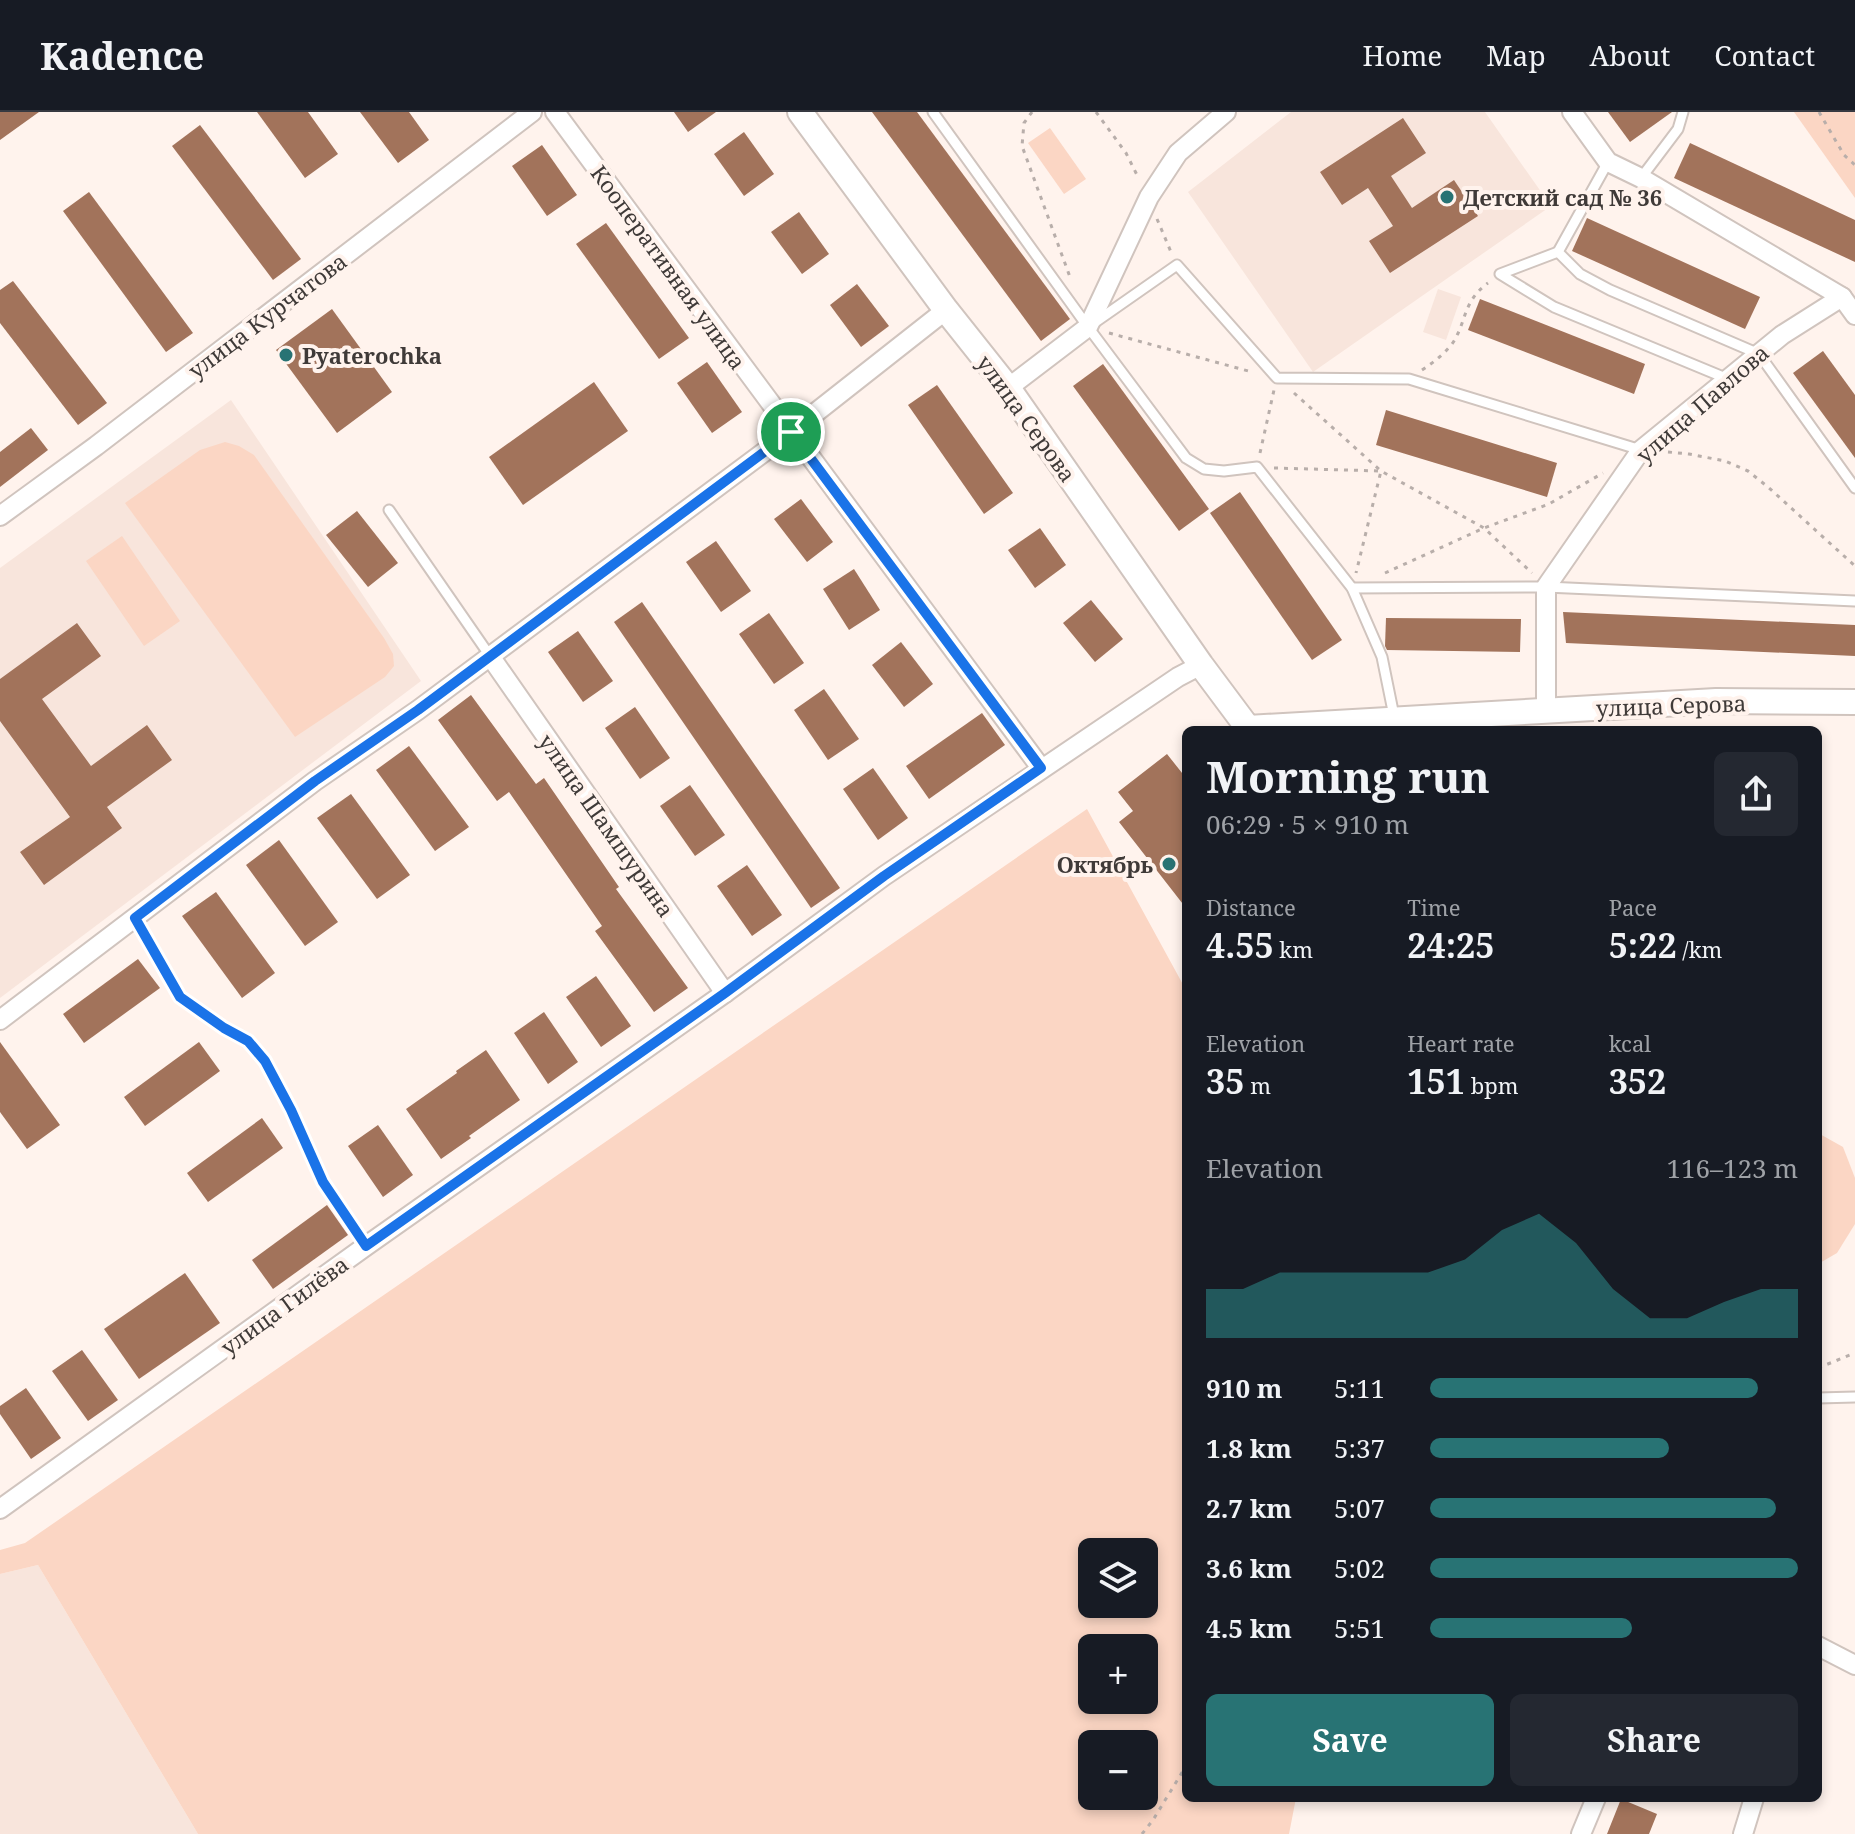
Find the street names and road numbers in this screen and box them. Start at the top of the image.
street label: Кооперативная улица [585,159,753,375]
street label: улица Курчатова [182,245,352,385]
street label: улица Павлова [1629,337,1775,469]
street label: улица Серова [971,348,1083,488]
street label: улица Серова [1595,687,1747,723]
street label: улица Шамшурина [532,727,682,923]
street label: улица Гилёва [214,1249,354,1361]

